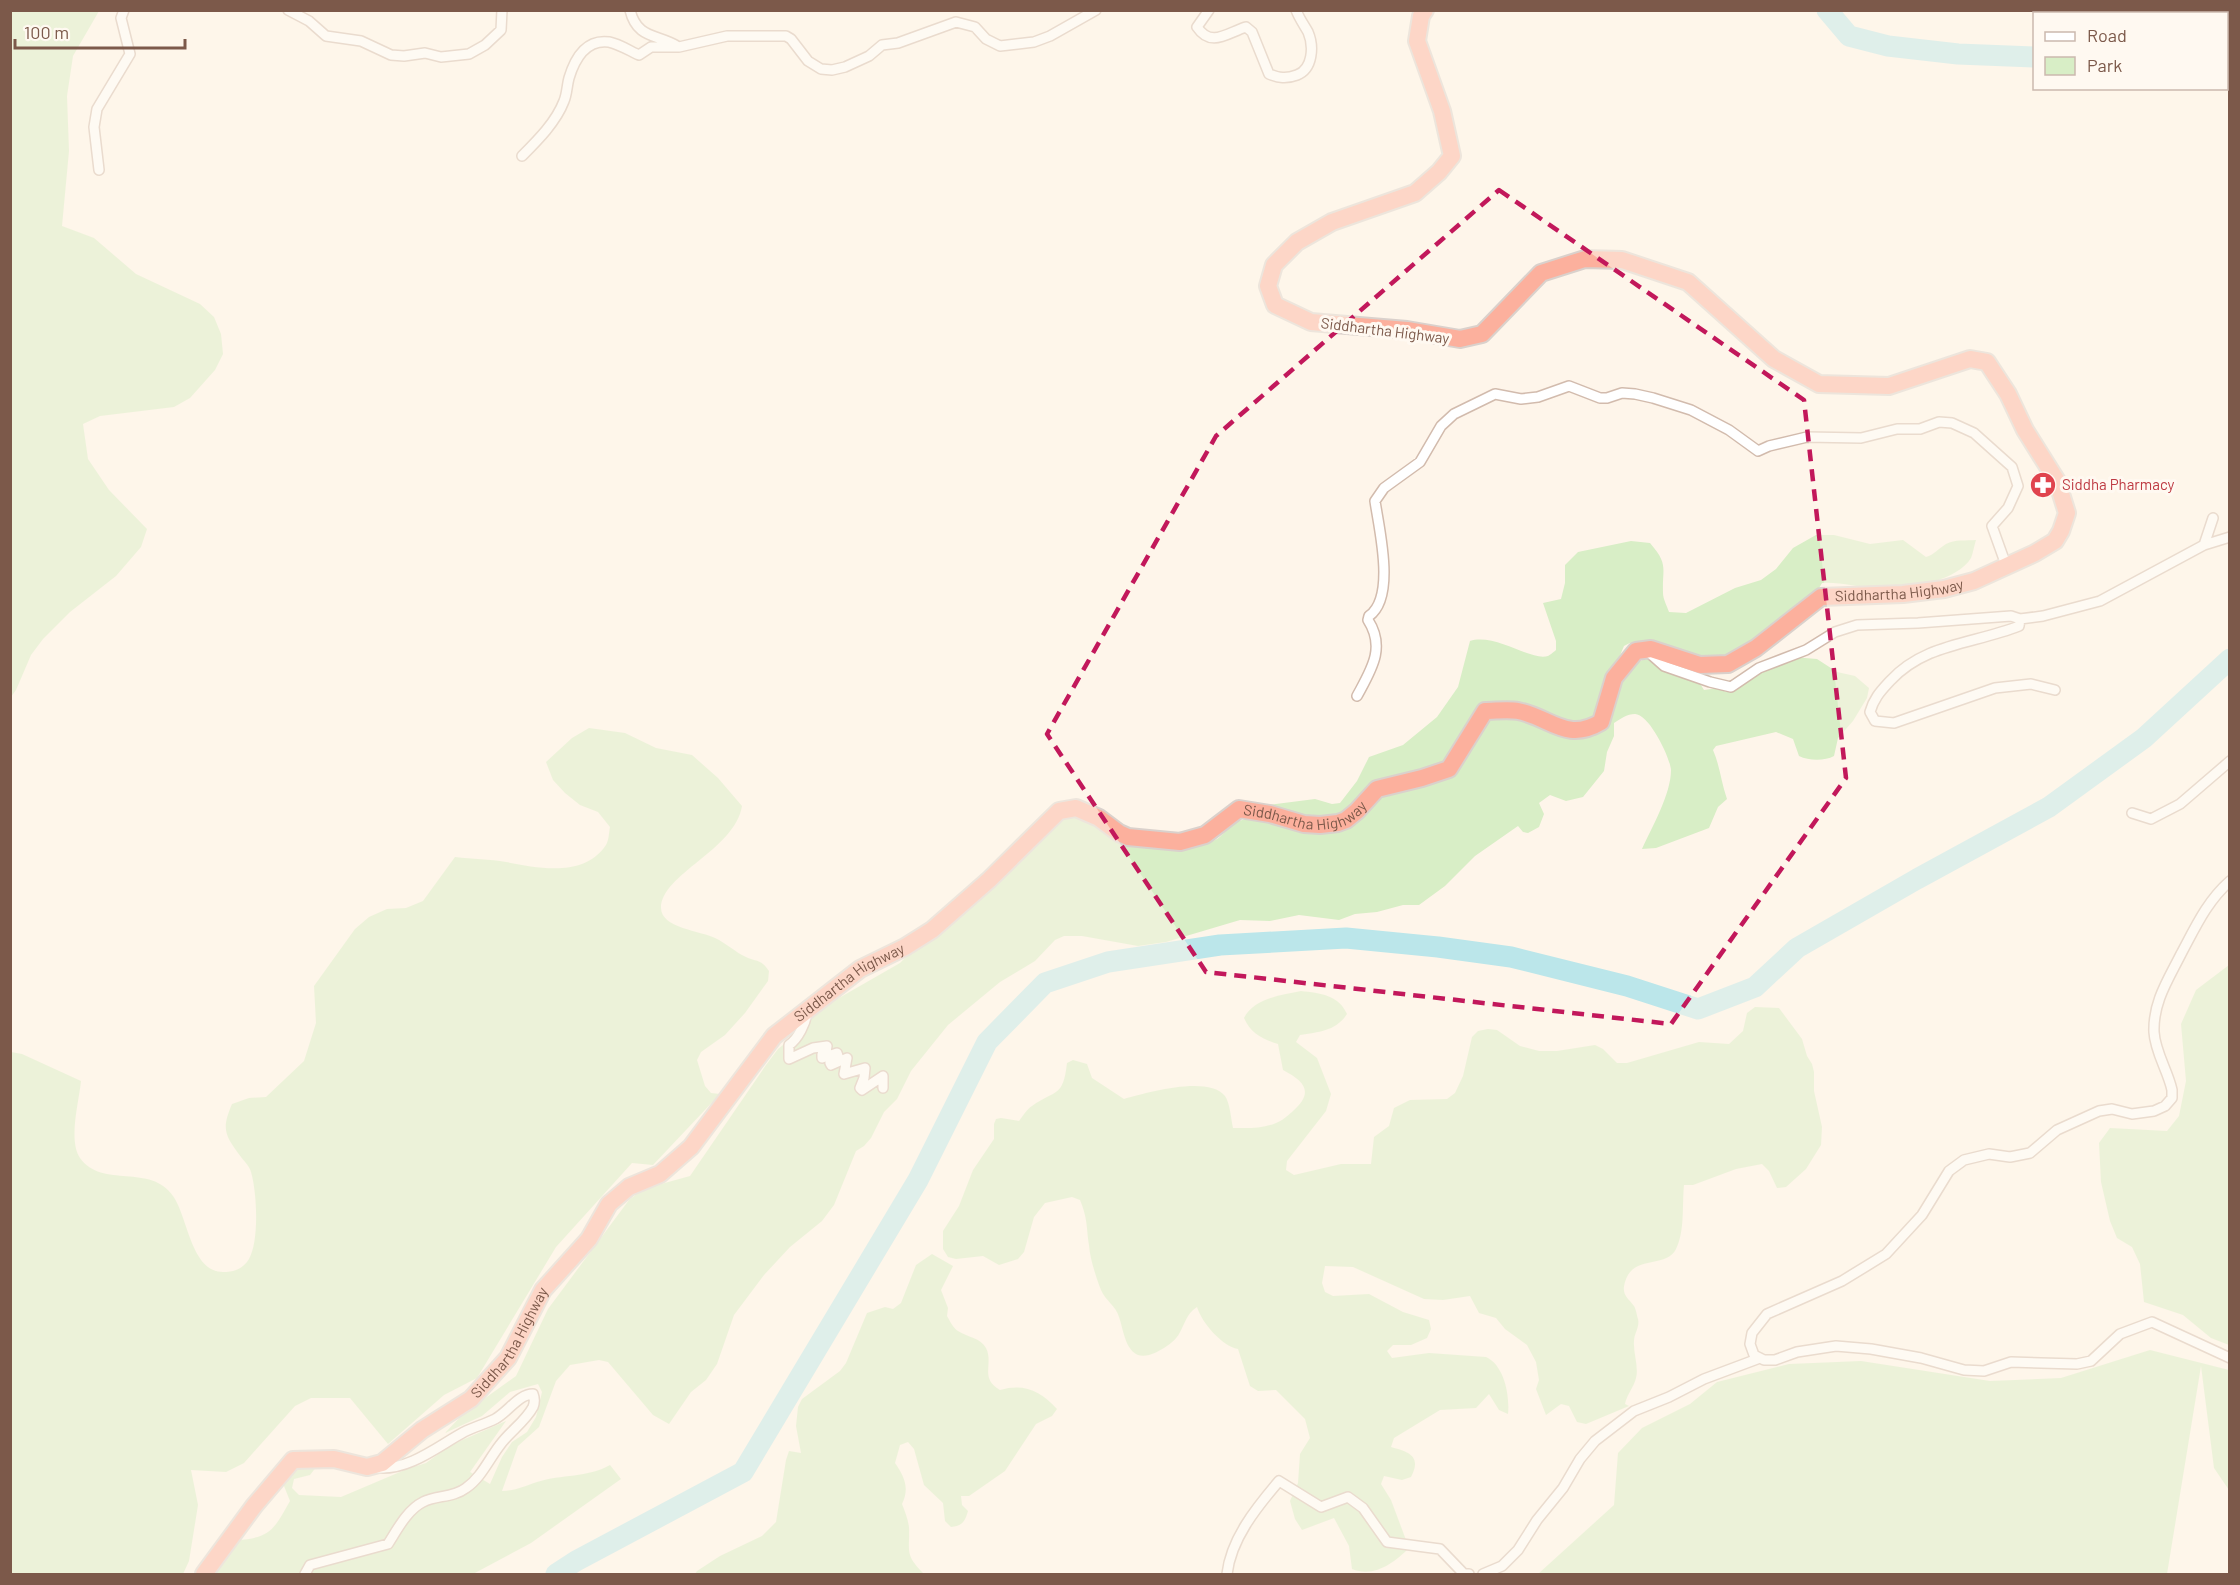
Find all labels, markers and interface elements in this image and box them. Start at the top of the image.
scale bar [15,12,184,50]
legend [2033,12,2228,90]
text: 100 m [24,21,69,43]
text: Road [2087,24,2127,46]
text: Park [2087,54,2122,76]
street label: Siddhartha Highway [1320,313,1450,347]
pharmacy icon: Siddha Pharmacy [2028,470,2058,500]
place label: Siddha Pharmacy [2062,475,2175,493]
street label: Siddhartha Highway [1834,574,1965,604]
street label: Siddhartha Highway [1242,797,1370,833]
street label: Siddhartha Highway [790,939,907,1025]
street label: Siddhartha Highway [466,1284,551,1401]

